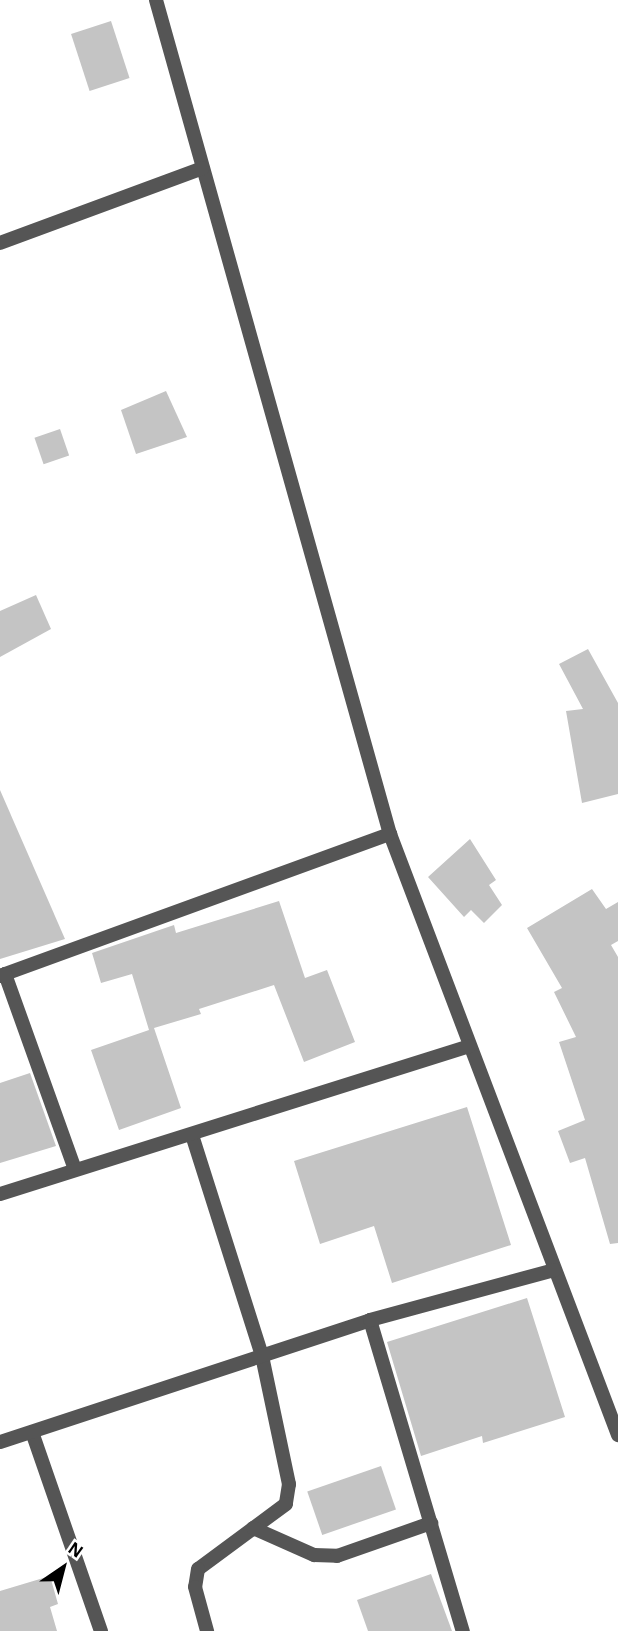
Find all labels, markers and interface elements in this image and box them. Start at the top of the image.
north arrow [28,1533,98,1603]
text: N [64,1539,86,1562]

